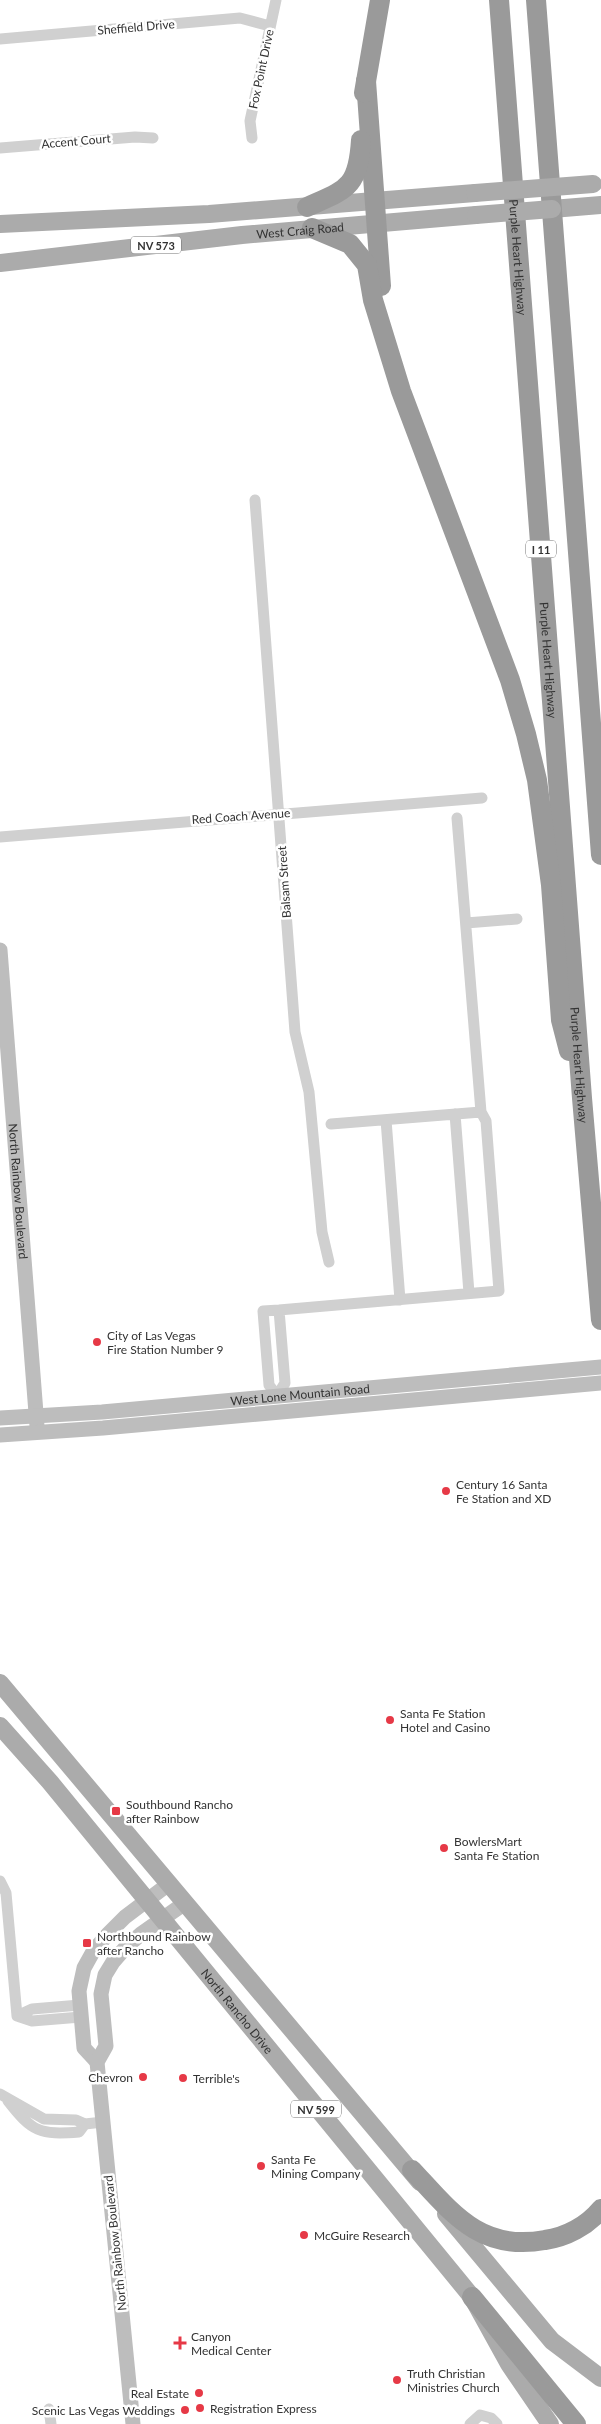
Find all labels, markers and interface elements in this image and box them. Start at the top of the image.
street label: Sheffield Drive [97,16,175,38]
street label: Fox Point Drive [245,28,277,110]
street label: Accent Court [41,130,112,152]
street label: Purple Heart Highway [507,199,530,317]
street label: West Craig Road [256,219,345,241]
road number: NV 573 [131,236,181,254]
road number: I 11 [526,540,556,558]
street label: Purple Heart Highway [537,601,561,720]
street label: Red Coach Avenue [191,805,291,827]
street label: Balsam Street [274,845,294,919]
street label: Purple Heart Highway [568,1006,592,1125]
street label: North Rainbow Boulevard [6,1123,32,1260]
place label: City of Las Vegas Fire Station Number 9 [107,1328,223,1357]
marker: City of Las Vegas Fire Station Number 9 [91,1336,103,1348]
street label: West Lone Mountain Road [230,1380,370,1408]
place label: Century 16 Santa Fe Station and XD [456,1477,551,1506]
marker: Century 16 Santa Fe Station and XD [440,1485,452,1497]
place label: Santa Fe Station Hotel and Casino [400,1706,490,1735]
marker: Santa Fe Station Hotel and Casino [384,1714,396,1726]
place label: Southbound Rancho after Rainbow [126,1797,233,1826]
marker: Southbound Rancho after Rainbow [110,1805,122,1817]
place label: BowlersMart Santa Fe Station [454,1834,539,1863]
marker: BowlersMart Santa Fe Station [438,1842,450,1854]
place label: Northbound Rainbow after Rancho [97,1929,211,1958]
marker: Northbound Rainbow after Rancho [81,1937,93,1949]
street label: North Rancho Drive [198,1965,277,2056]
place label: Chevron [88,2070,133,2085]
marker: Chevron [137,2071,149,2083]
place label: Terrible's [193,2071,240,2086]
marker: Terrible's [177,2072,189,2084]
road number: NV 599 [291,2100,341,2118]
place label: Santa Fe Mining Company [271,2152,361,2181]
marker: Santa Fe Mining Company [255,2160,267,2172]
street label: North Rainbow Boulevard [100,2175,130,2311]
place label: McGuire Research [314,2228,410,2243]
marker: McGuire Research [298,2229,310,2241]
place label: Canyon Medical Center [191,2329,272,2358]
marker: Canyon Medical Center [173,2336,187,2350]
place label: Truth Christian Ministries Church [407,2366,500,2395]
marker: Truth Christian Ministries Church [391,2374,403,2386]
place label: Real Estate [131,2386,189,2401]
marker: Real Estate [193,2387,205,2399]
place label: Registration Express [210,2401,317,2416]
marker: Registration Express [194,2402,206,2414]
place label: Scenic Las Vegas Weddings [32,2403,175,2418]
marker: Scenic Las Vegas Weddings [179,2404,191,2416]

